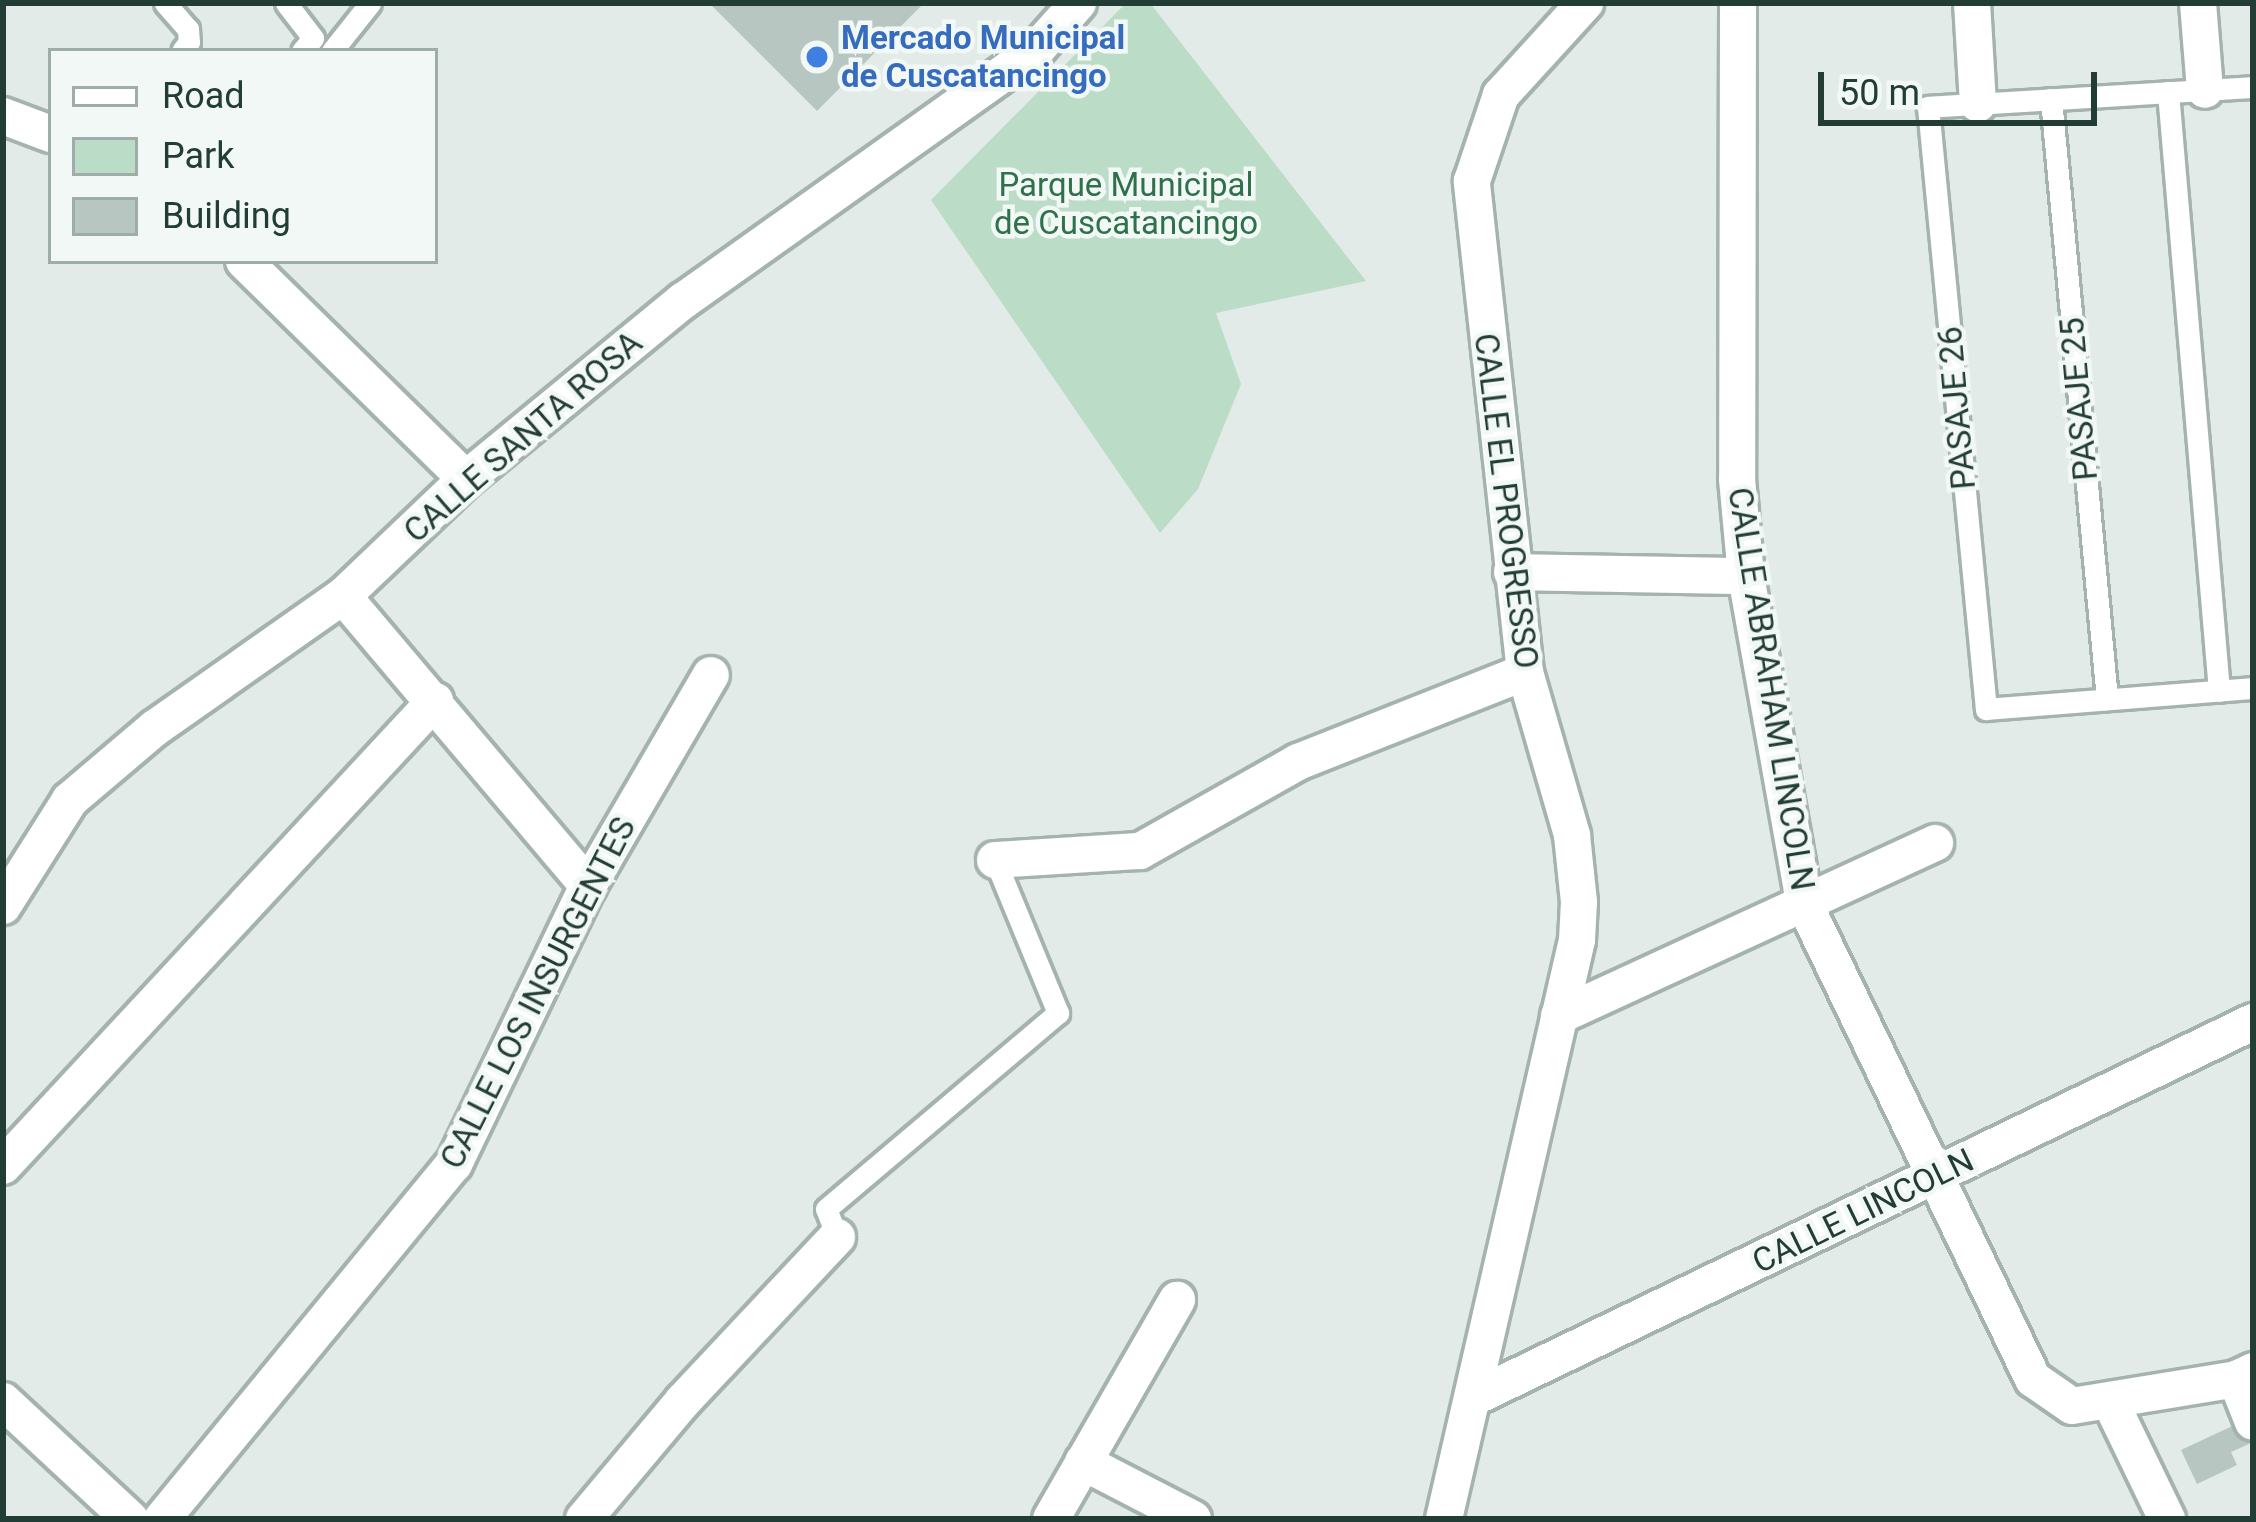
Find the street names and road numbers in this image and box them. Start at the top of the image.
street label: PASAJE 25 [2052,316,2106,482]
street label: CALLE SANTA ROSA [396,323,650,551]
street label: PASAJE 26 [1930,325,1984,491]
street label: CALLE EL PROGRESSO [1466,331,1546,671]
street label: CALLE ABRAHAM LINCOLN [1720,485,1822,893]
street label: CALLE LOS INSURGENTES [432,811,644,1175]
street label: CALLE LINCOLN [1746,1140,1980,1282]

